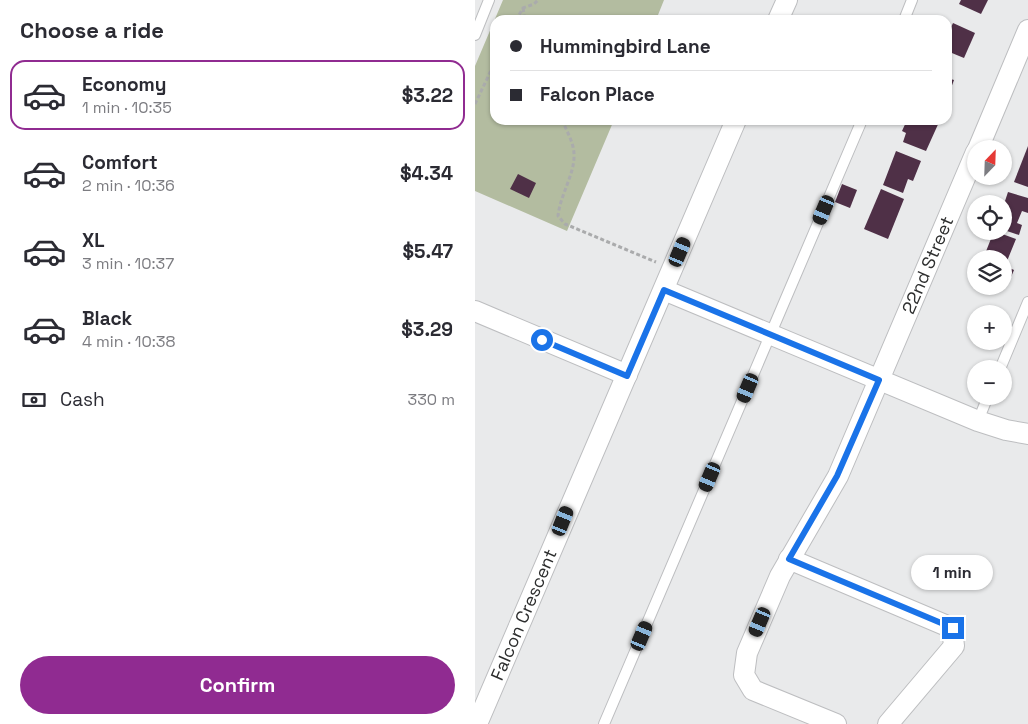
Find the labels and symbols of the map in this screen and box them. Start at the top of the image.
north arrow [967,140,1013,185]
car [811,193,836,227]
street label: 22nd Street [896,213,958,317]
car [667,235,692,269]
route start [531,329,553,351]
car [735,371,760,405]
car [697,460,722,494]
car [550,504,575,538]
street label: Falcon Crescent [485,545,562,684]
callout: 1 min [912,556,994,590]
car [747,605,772,639]
route end [942,617,964,639]
car [629,619,654,653]

